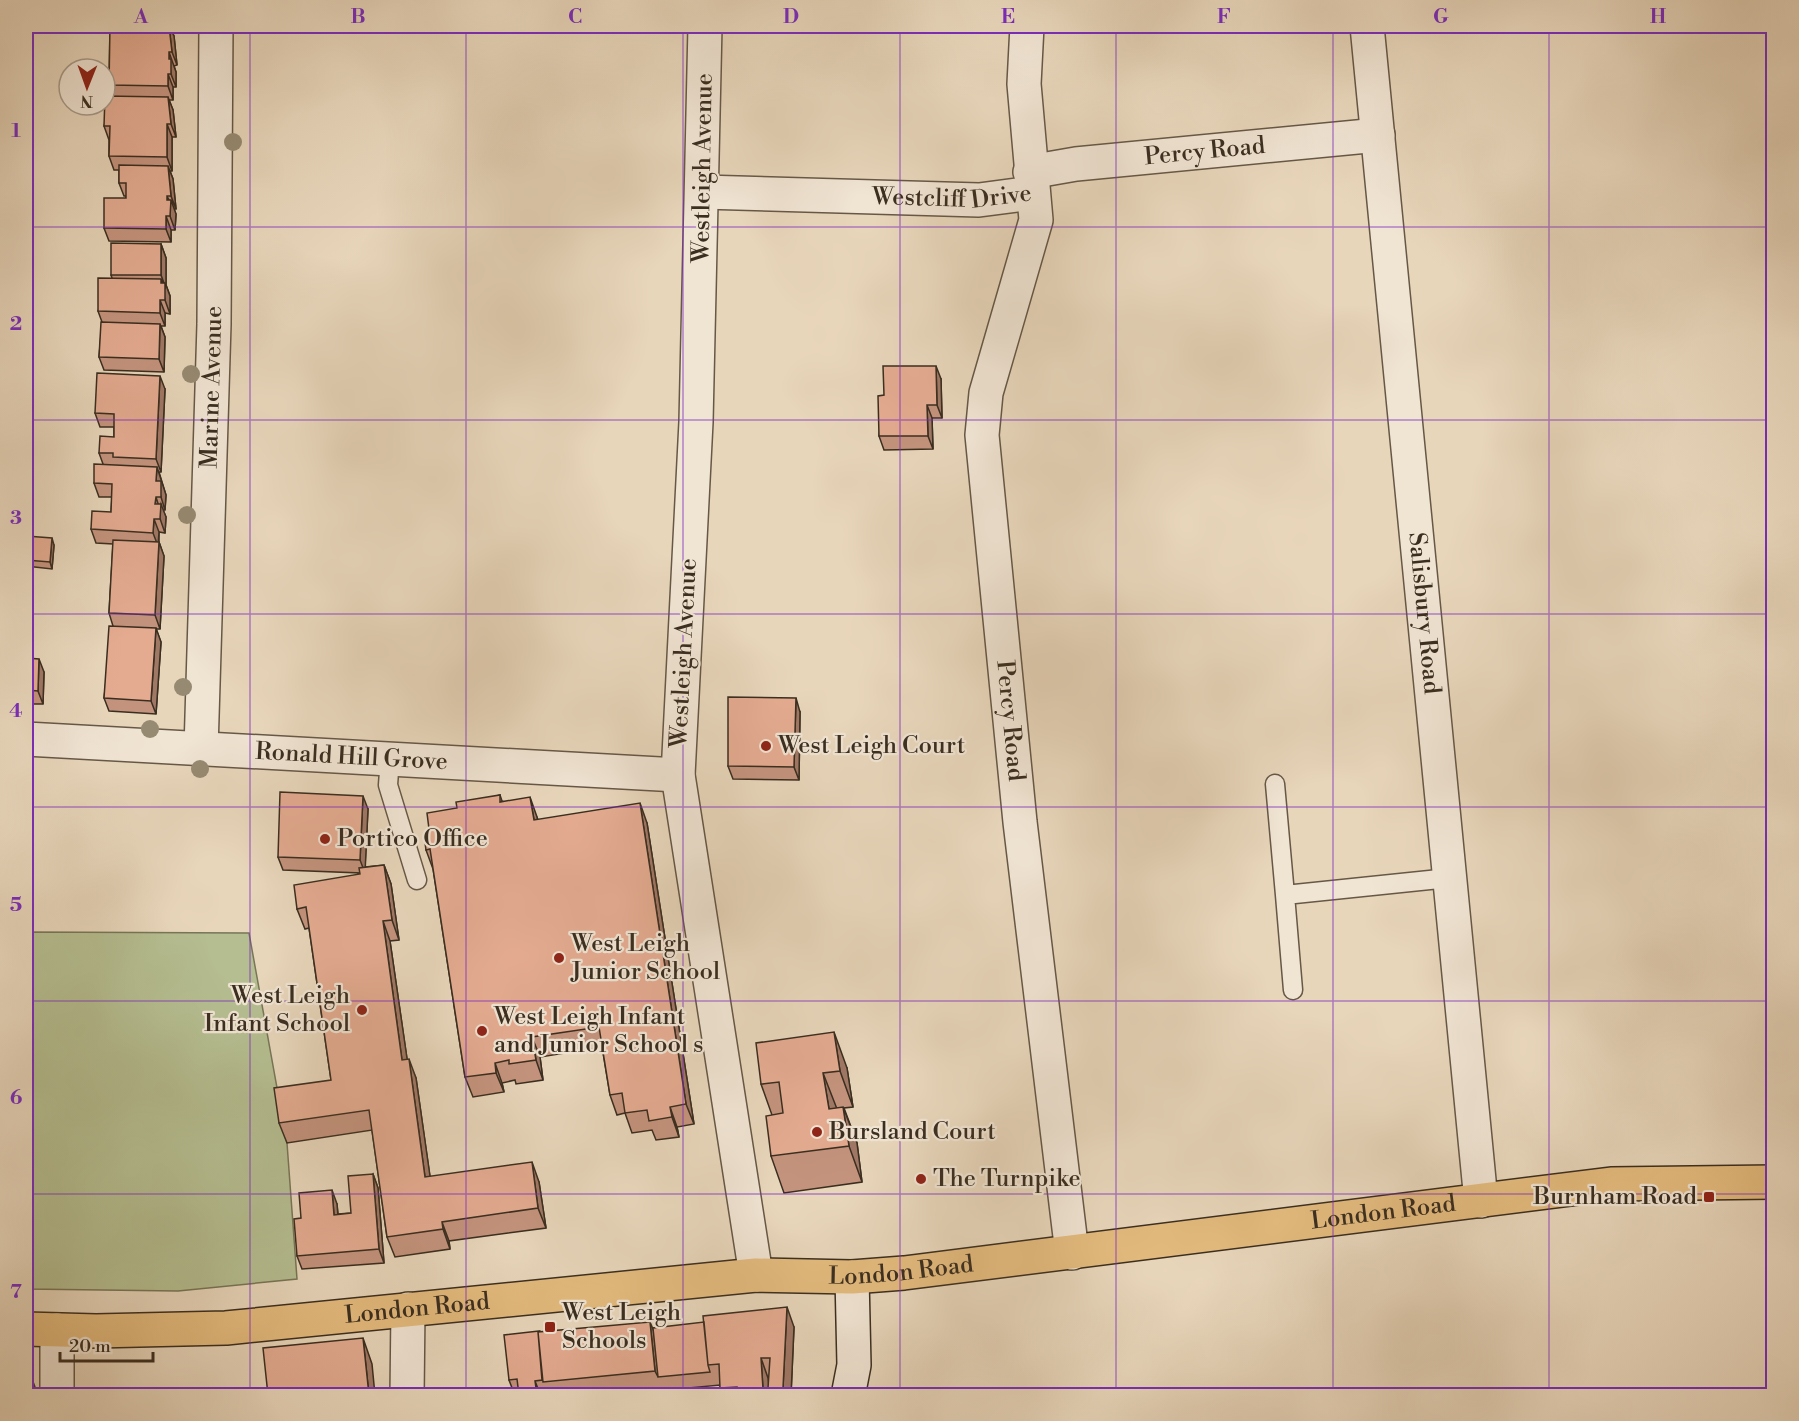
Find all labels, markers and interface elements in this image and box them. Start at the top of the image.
text: A [133,5,149,30]
text: B [350,5,366,30]
text: C [568,5,582,30]
text: D [783,5,799,30]
text: E [1001,5,1015,30]
text: F [1217,5,1231,30]
text: G [1433,5,1449,30]
text: H [1650,5,1667,30]
north arrow [57,57,117,117]
street label: Westleigh Avenue [686,73,720,264]
text: N [80,91,93,111]
text: 1 [11,119,21,144]
street label: Percy Road [1143,131,1267,172]
street label: Westcliff Drive [871,178,1033,216]
street label: Marine Avenue [195,306,229,469]
text: 2 [10,312,22,337]
text: 3 [10,506,22,531]
street label: Salisbury Road [1401,531,1447,696]
street label: Westleigh Avenue [664,557,704,750]
street label: Percy Road [989,659,1031,783]
text: 4 [9,699,23,724]
place label: West Leigh Court [777,731,966,761]
street label: Ronald Hill Grove [254,737,449,777]
marker: West Leigh Court [759,739,773,753]
place label: Portico Office [337,824,488,854]
marker: Portico Office [318,832,332,846]
text: 5 [10,893,22,918]
place label: West Leigh Junior School [570,929,720,987]
marker: West Leigh Junior School [552,951,566,965]
place label: West Leigh Infant School [204,981,350,1039]
place label: West Leigh Infant and Junior School s [493,1002,704,1060]
marker: West Leigh Infant School [355,1003,369,1017]
marker: West Leigh Infant and Junior School s [475,1024,489,1038]
text: 6 [10,1086,23,1111]
place label: Bursland Court [828,1117,996,1147]
marker: Bursland Court [810,1125,824,1139]
place label: The Turnpike [933,1164,1081,1194]
marker: The Turnpike [914,1172,928,1186]
place label: Burnham Road [1532,1182,1697,1212]
street label: London Road [1309,1189,1458,1237]
marker: Burnham Road [1702,1190,1716,1204]
street label: London Road [828,1249,976,1292]
text: 7 [10,1280,22,1305]
street label: London Road [343,1287,491,1331]
place label: West Leigh Schools [561,1298,681,1356]
marker: West Leigh Schools [543,1320,557,1334]
scale bar [60,1325,153,1363]
text: 20 m [69,1335,111,1358]

